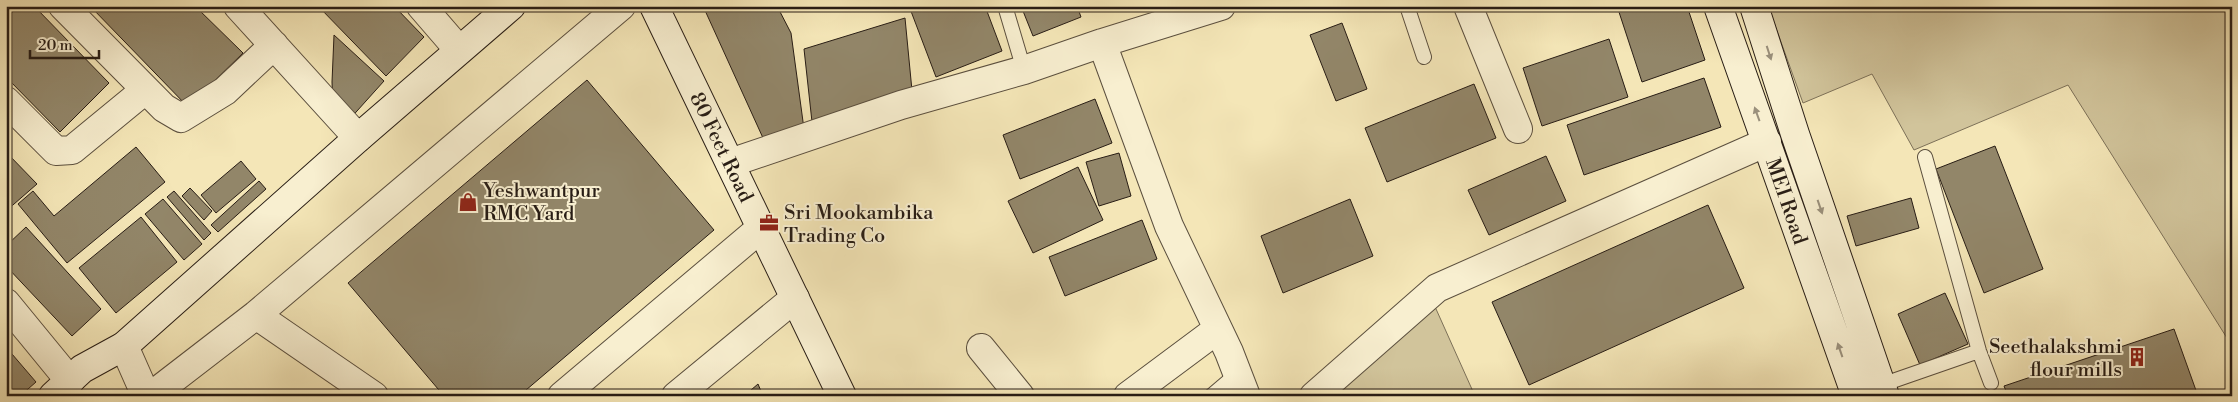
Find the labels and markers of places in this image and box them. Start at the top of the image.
place label: Yeshwantpur RMC Yard [482,179,600,227]
shop icon: Yeshwantpur RMC Yard [457,191,479,213]
place label: Sri Mookambika Trading Co [784,201,934,249]
office icon: Sri Mookambika Trading Co [758,212,780,234]
place label: Seethalakshmi flour mills [1989,335,2122,383]
building icon: Seethalakshmi flour mills [2126,346,2148,368]

